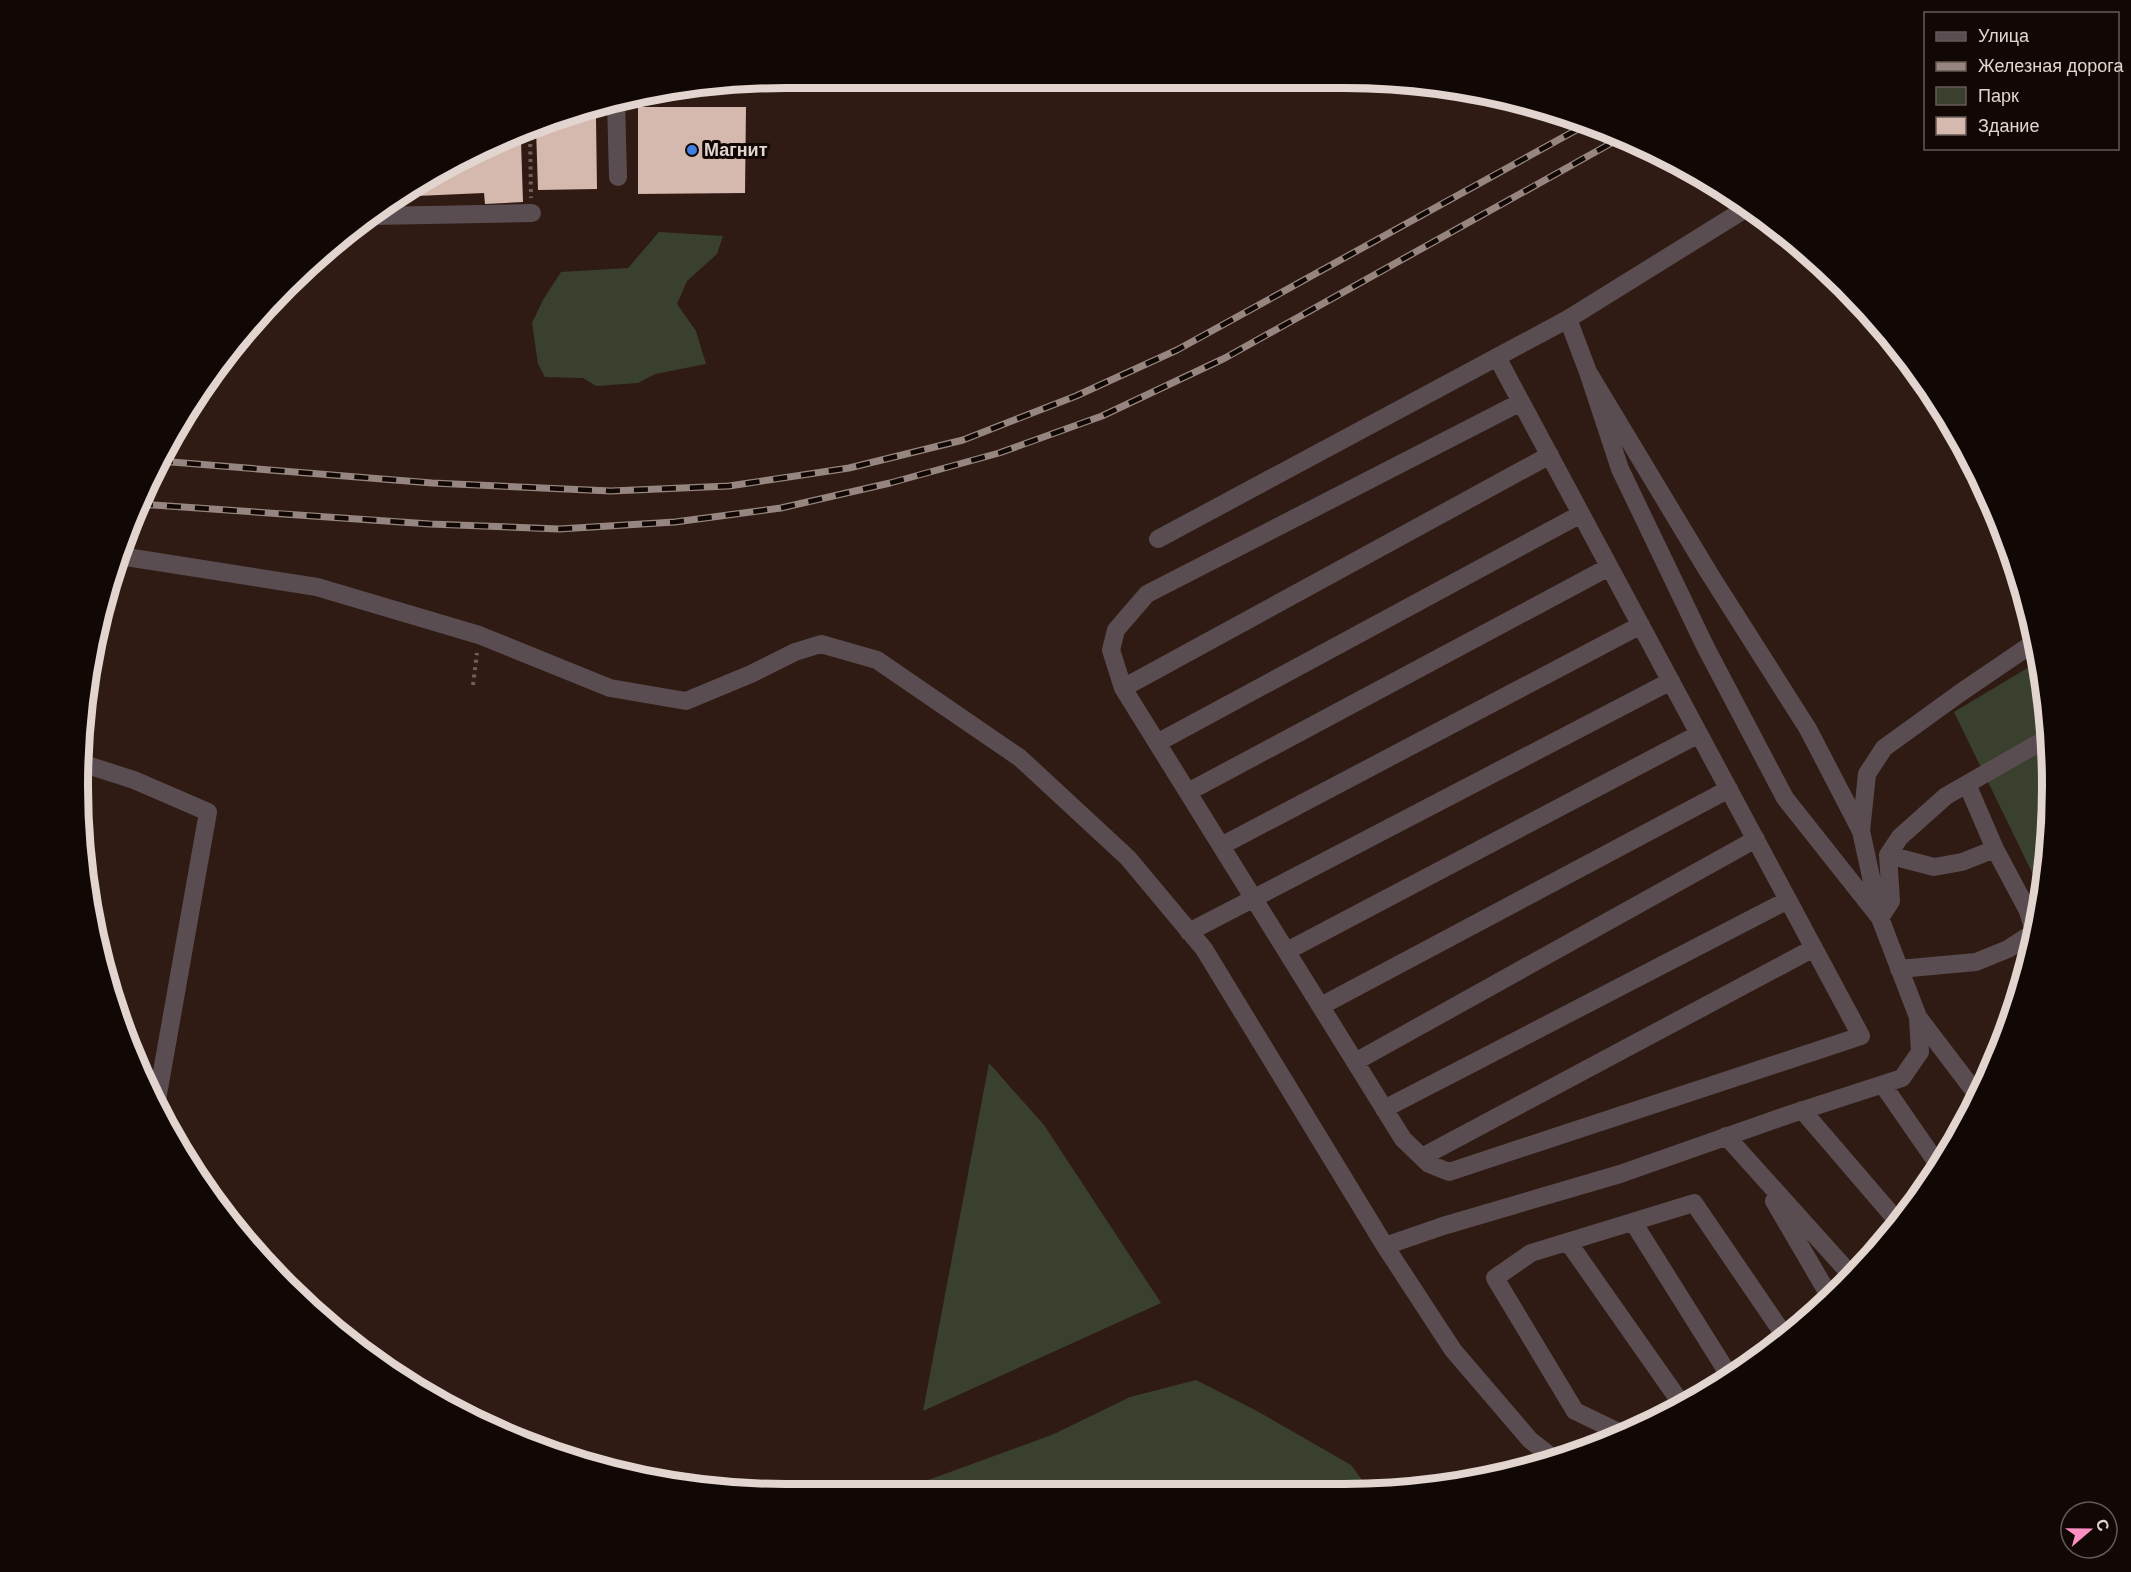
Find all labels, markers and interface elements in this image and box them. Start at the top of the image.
legend [1924,12,2119,150]
text: Улица [1978,24,2030,48]
text: Железная дорога [1978,54,2124,78]
text: Парк [1978,84,2019,108]
text: Здание [1978,114,2039,138]
place label: Магнит [704,138,768,162]
marker: Магнит [685,143,699,157]
north arrow [2059,1500,2119,1560]
text: С [2091,1516,2115,1534]

